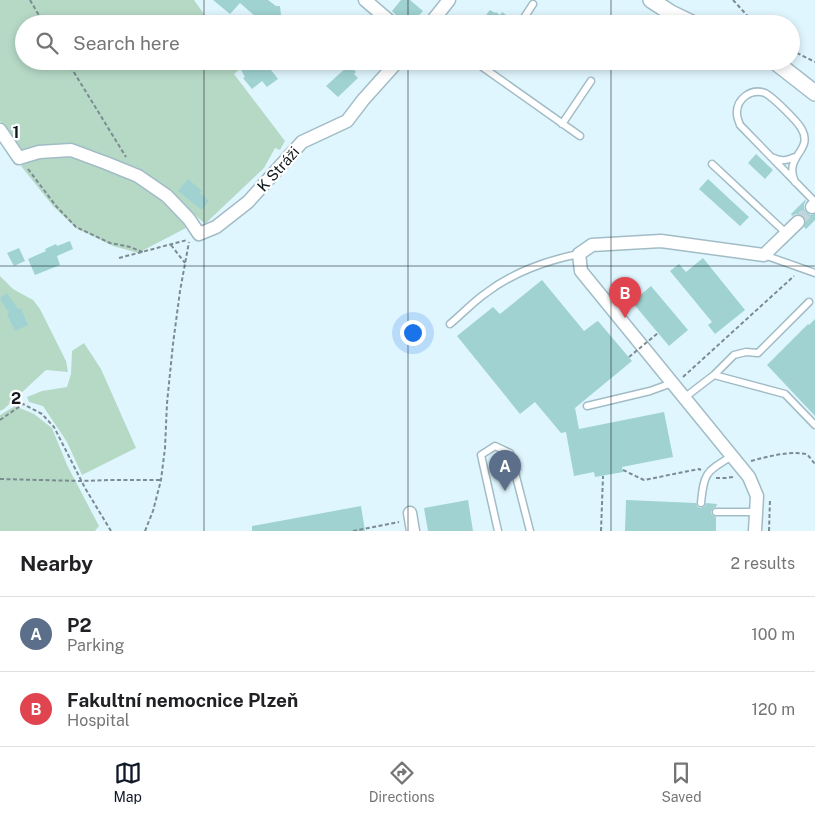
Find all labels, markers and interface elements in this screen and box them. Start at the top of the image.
search box [15,15,800,70]
icon: search [33,29,61,57]
text: Search here [73,32,180,54]
text: 1 [13,123,19,142]
street label: K Stráži [254,143,302,195]
pin: B [609,277,641,318]
your location [400,320,426,346]
text: 2 [11,389,21,408]
pin: A [489,450,521,491]
text: Nearby [20,551,93,576]
text: 2 results [730,554,795,573]
text: P2 [67,614,91,636]
text: A [30,625,42,644]
text: 100 m [751,625,795,644]
text: Parking [67,636,124,655]
text: Fakultní nemocnice Plzeň [67,689,298,711]
text: B [31,700,41,719]
text: 120 m [751,700,795,719]
text: Hospital [67,711,130,730]
tab: Map [113,759,142,805]
tab: Directions [369,759,435,805]
tab: Saved [661,759,702,805]

